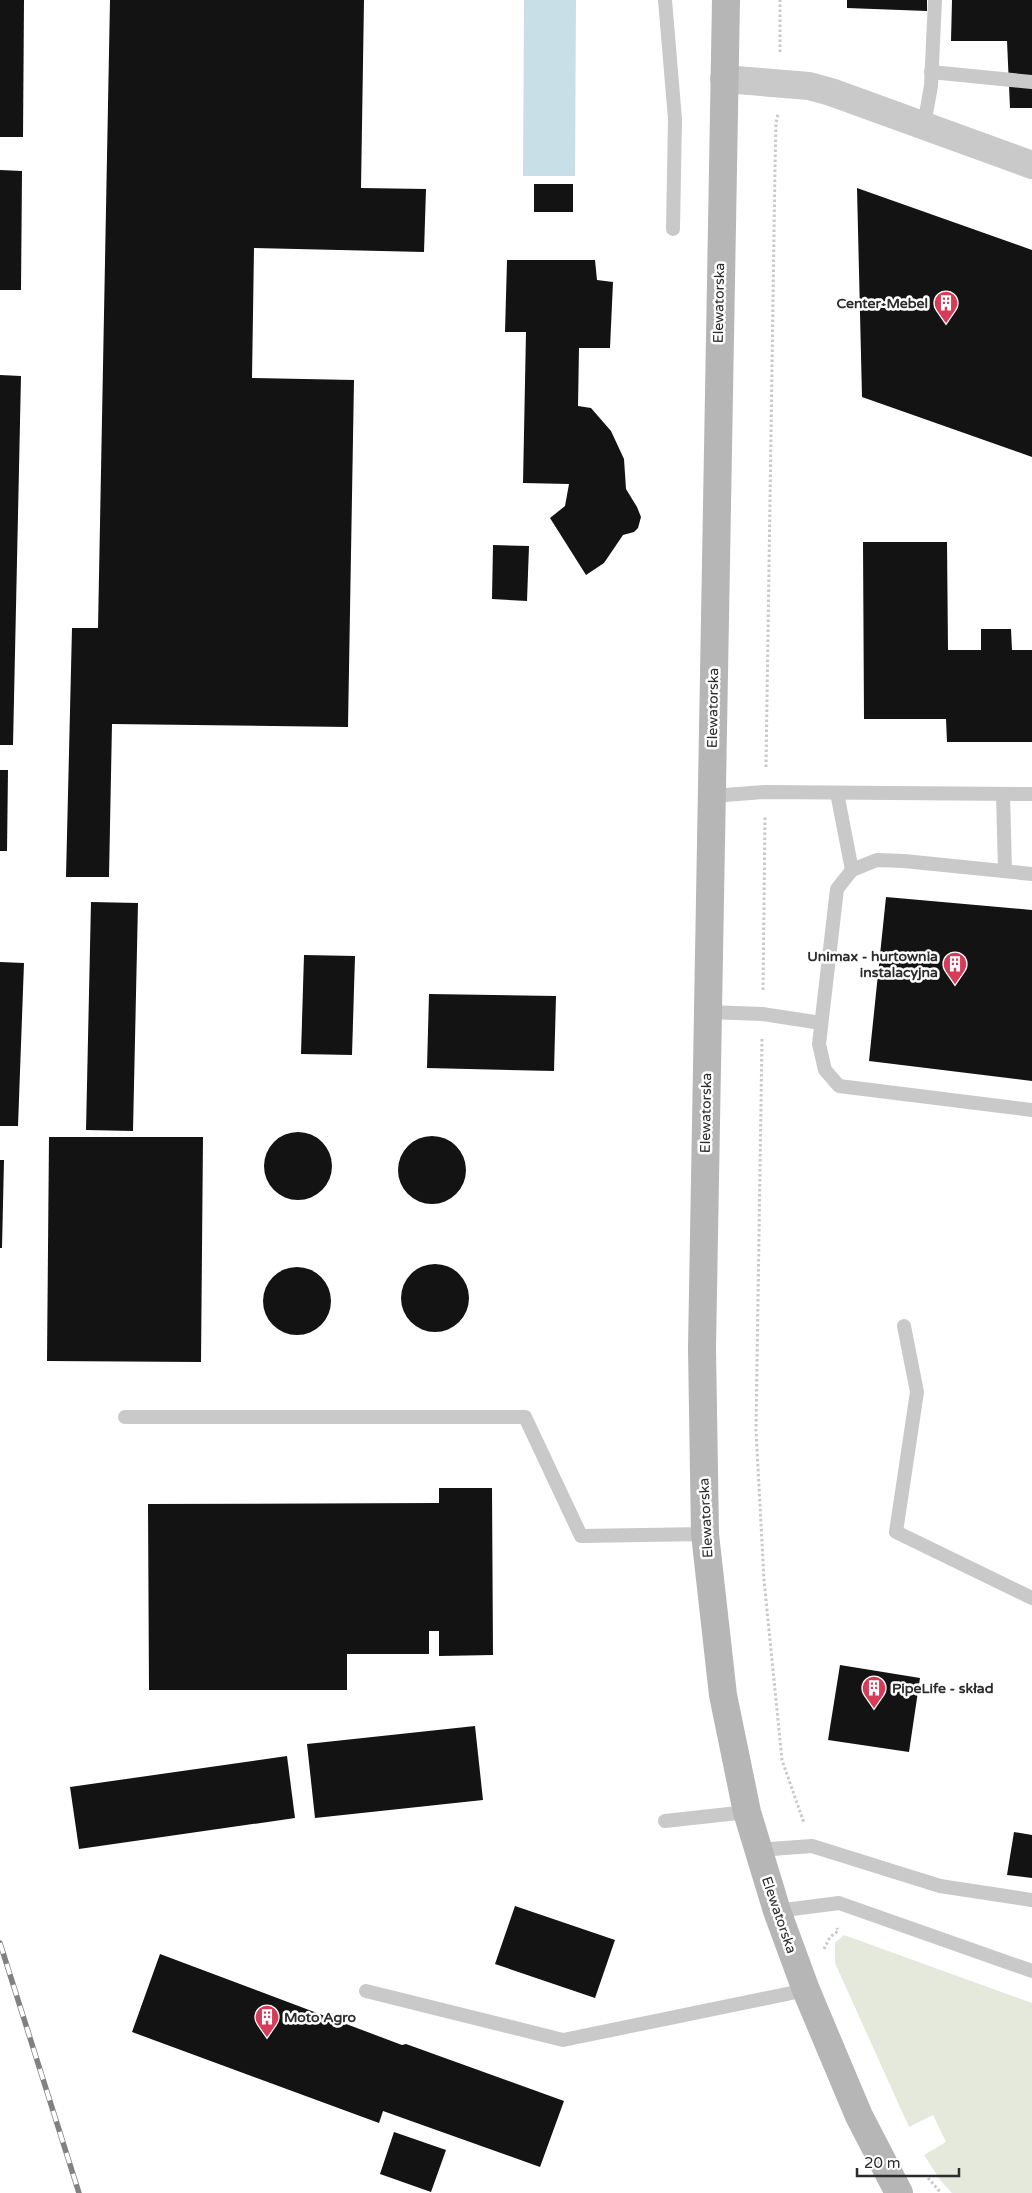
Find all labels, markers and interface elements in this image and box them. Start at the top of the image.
street label: Elewatorska [710,263,728,343]
building icon: Center-Mebel [933,290,959,324]
place label: Center-Mebel [836,295,928,312]
street label: Elewatorska [704,668,722,748]
place label: Unimax - hurtownia instalacyjna [807,948,938,981]
building icon: Unimax - hurtownia instalacyjna [942,951,968,985]
street label: Elewatorska [697,1073,715,1153]
street label: Elewatorska [695,1478,717,1558]
building icon: PipeLife - skład [861,1675,887,1709]
place label: PipeLife - skład [892,1680,994,1697]
street label: Elewatorska [758,1874,800,1956]
building icon: Moto Agro [254,2004,280,2038]
place label: Moto Agro [284,2009,356,2026]
scale bar [857,2146,960,2178]
text: 20 m [864,2154,901,2172]

